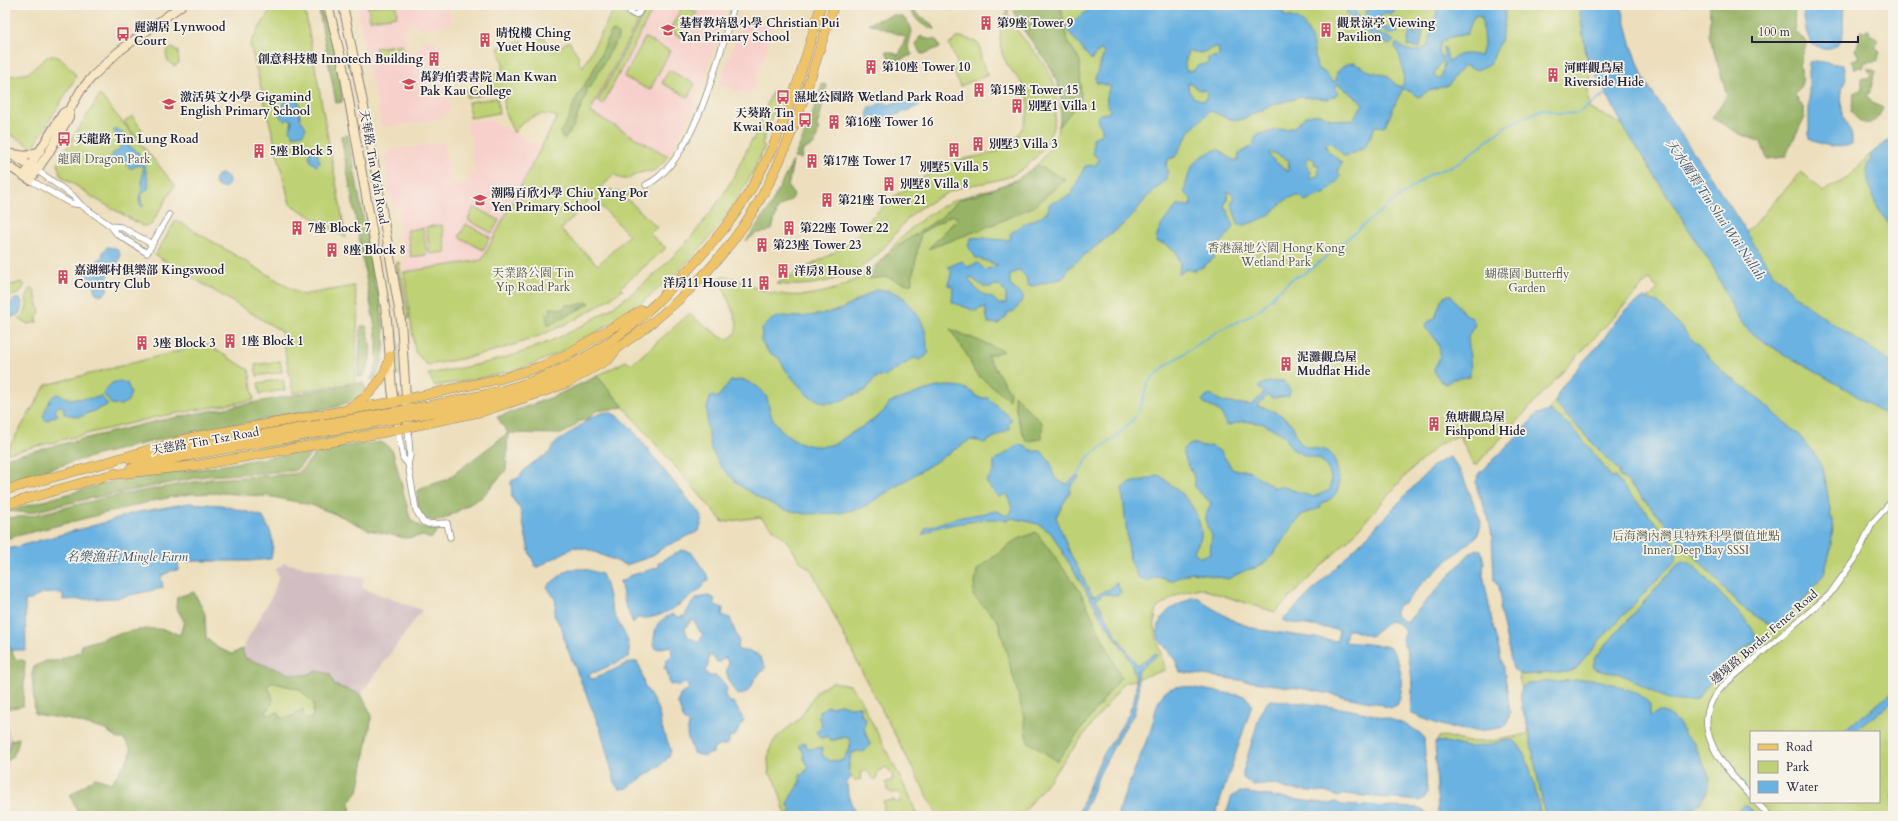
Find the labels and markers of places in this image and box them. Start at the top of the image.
place label: 基督教培恩小學 Christian Pui Yan Primary School [679,15,840,45]
building icon: 第9座 Tower 9 [978,15,994,31]
place label: 第9座 Tower 9 [997,15,1073,31]
place label: 觀景涼亭 Viewing Pavilion [1337,15,1436,45]
place label: 麗湖居 Lynwood Court [134,19,226,49]
school or university icon: 基督教培恩小學 Christian Pui Yan Primary School [660,22,676,38]
building icon: 觀景涼亭 Viewing Pavilion [1318,22,1334,38]
place label: 晴悅樓 Ching Yuet House [496,25,572,55]
bus stop icon: 麗湖居 Lynwood Court [115,26,131,42]
building icon: 晴悅樓 Ching Yuet House [477,32,493,48]
place label: 創意科技樓 Innotech Building [258,51,424,67]
building icon: 創意科技樓 Innotech Building [426,51,442,67]
building icon: 第10座 Tower 10 [863,59,879,75]
place label: 第10座 Tower 10 [882,59,970,75]
place label: 河畔觀鳥屋 Riverside Hide [1564,60,1644,90]
building icon: 河畔觀鳥屋 Riverside Hide [1545,67,1561,83]
place label: 萬鈞伯裘書院 Man Kwan Pak Kau College [420,69,557,99]
school or university icon: 萬鈞伯裘書院 Man Kwan Pak Kau College [401,76,417,92]
building icon: 第15座 Tower 15 [971,82,987,98]
place label: 第15座 Tower 15 [990,82,1078,98]
place label: 激活英文小學 Gigamind English Primary School [180,89,312,119]
bus stop icon: 濕地公園路 Wetland Park Road [775,89,791,105]
place label: 濕地公園路 Wetland Park Road [794,89,964,105]
school or university icon: 激活英文小學 Gigamind English Primary School [161,96,177,112]
building icon: 別墅1 Villa 1 [1009,98,1025,114]
place label: 別墅1 Villa 1 [1028,98,1097,114]
place label: 天葵路 Tin Kwai Road [733,105,794,135]
bus stop icon: 天葵路 Tin Kwai Road [797,112,813,128]
building icon: 第16座 Tower 16 [826,114,842,130]
place label: 第16座 Tower 16 [845,114,933,130]
bus stop icon: 天龍路 Tin Lung Road [56,131,72,147]
place label: 天龍路 Tin Lung Road [75,131,199,147]
building icon: 別墅3 Villa 3 [970,136,986,152]
place label: 別墅3 Villa 3 [989,136,1058,152]
building icon: 別墅5 Villa 5 [946,142,962,158]
building icon: 5座 Block 5 [251,143,267,159]
place label: 5座 Block 5 [270,143,333,159]
building icon: 第17座 Tower 17 [804,153,820,169]
place label: 第17座 Tower 17 [823,153,911,169]
place label: 別墅5 Villa 5 [920,159,988,175]
building icon: 別墅8 Villa 8 [881,176,897,192]
place label: 別墅8 Villa 8 [900,176,969,192]
place label: 潮陽百欣小學 Chiu Yang Por Yen Primary School [491,185,648,215]
school or university icon: 潮陽百欣小學 Chiu Yang Por Yen Primary School [472,192,488,208]
building icon: 第21座 Tower 21 [819,192,835,208]
place label: 第21座 Tower 21 [838,192,926,208]
building icon: 7座 Block 7 [289,220,305,236]
place label: 7座 Block 7 [308,220,371,236]
building icon: 第22座 Tower 22 [781,220,797,236]
place label: 第22座 Tower 22 [800,220,888,236]
building icon: 第23座 Tower 23 [754,237,770,253]
place label: 第23座 Tower 23 [773,237,861,253]
building icon: 8座 Block 8 [324,242,340,258]
place label: 8座 Block 8 [343,242,406,258]
place label: 嘉湖鄉村俱樂部 Kingswood Country Club [74,262,224,292]
building icon: 洋房8 House 8 [775,263,791,279]
place label: 洋房8 House 8 [794,263,872,279]
building icon: 嘉湖鄉村俱樂部 Kingswood Country Club [55,269,71,285]
place label: 洋房11 House 11 [663,275,753,291]
building icon: 洋房11 House 11 [756,275,772,291]
building icon: 1座 Block 1 [222,333,238,349]
place label: 1座 Block 1 [241,333,304,349]
building icon: 3座 Block 3 [134,335,150,351]
place label: 3座 Block 3 [153,335,216,351]
place label: 泥灘觀鳥屋 Mudflat Hide [1297,349,1371,379]
building icon: 泥灘觀鳥屋 Mudflat Hide [1278,356,1294,372]
place label: 魚塘觀鳥屋 Fishpond Hide [1445,409,1526,439]
building icon: 魚塘觀鳥屋 Fishpond Hide [1426,416,1442,432]

